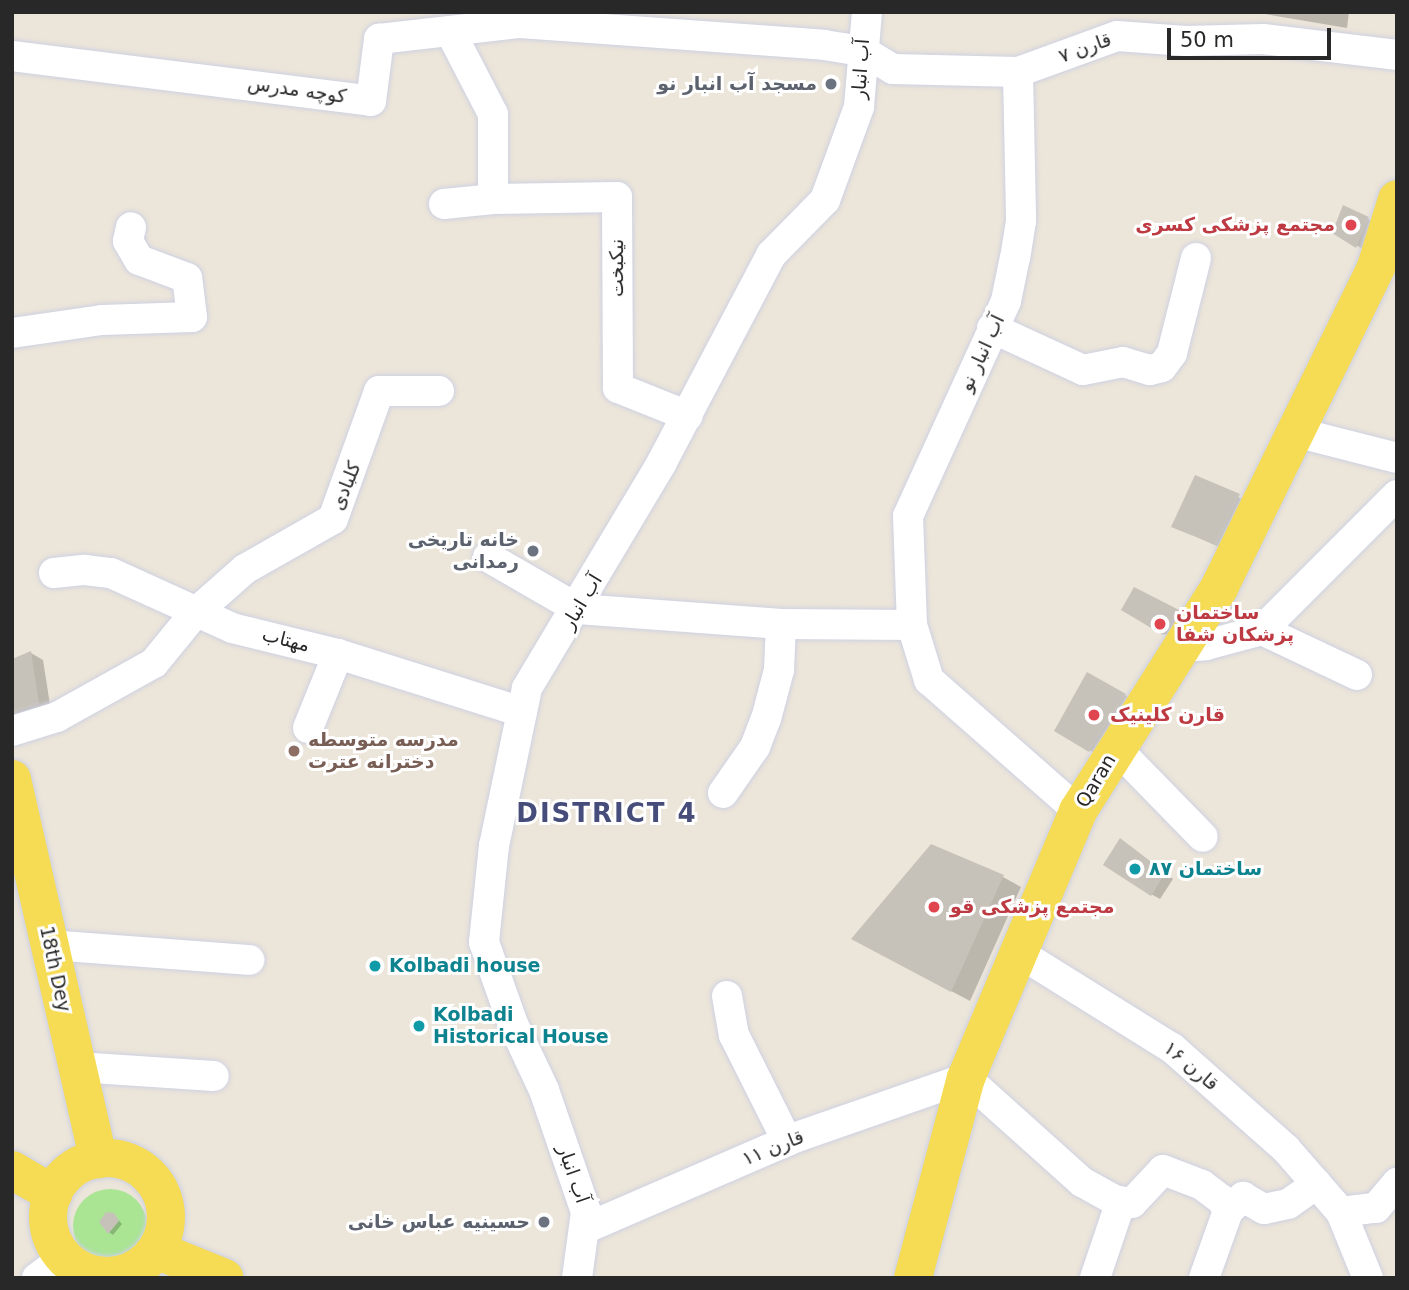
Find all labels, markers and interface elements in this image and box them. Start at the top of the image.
scale bar [1171,14,1336,58]
street label: قارن ٧ [1056,28,1114,68]
text: 50 m [1180,28,1234,52]
street label: آب انبار [848,38,874,100]
street label: کوچه مدرس [246,72,348,108]
place label: مسجد آب انبار نو [657,73,817,95]
marker: مسجد آب انبار نو [823,76,839,92]
place label: مجتمع پزشکی کسری [1135,214,1335,236]
marker: مجتمع پزشکی کسری [1341,215,1361,235]
street label: نیکبخت [606,239,628,297]
street label: آب انبار نو [954,311,1010,395]
street label: کلبادی [326,458,366,514]
place label: خانه تاریخی رمدانی [408,529,519,573]
marker: خانه تاریخی رمدانی [525,543,541,559]
street label: آب انبار [557,570,607,634]
place label: ساختمان پزشکان شفا [1176,602,1294,646]
marker: ساختمان پزشکان شفا [1150,614,1170,634]
street label: مهتاب [260,623,312,657]
place label: قارن کلینیک [1110,704,1225,726]
marker: قارن کلینیک [1084,705,1104,725]
place label: مدرسه متوسطه دخترانه عترت [308,729,459,773]
marker: مدرسه متوسطه دخترانه عترت [286,743,302,759]
street label: Qaran [1071,750,1121,812]
district label: DISTRICT 4 [518,798,696,830]
place label: ساختمان ٨٧ [1149,858,1262,880]
marker: ساختمان ٨٧ [1127,861,1143,877]
place label: مجتمع پزشکی قو [950,896,1114,918]
marker: مجتمع پزشکی قو [924,897,944,917]
street label: 18th Dey [35,924,75,1014]
place label: Kolbadi house [389,955,540,977]
marker: Kolbadi house [367,958,383,974]
place label: Kolbadi Historical House [433,1004,609,1048]
marker: Kolbadi Historical House [411,1018,427,1034]
street label: قارن ۱۶ [1159,1037,1223,1095]
street label: قارن ۱۱ [739,1125,807,1171]
street label: آب انبار [552,1142,594,1206]
place label: حسینیه عباس خانی [348,1211,530,1233]
marker: حسینیه عباس خانی [536,1214,552,1230]

